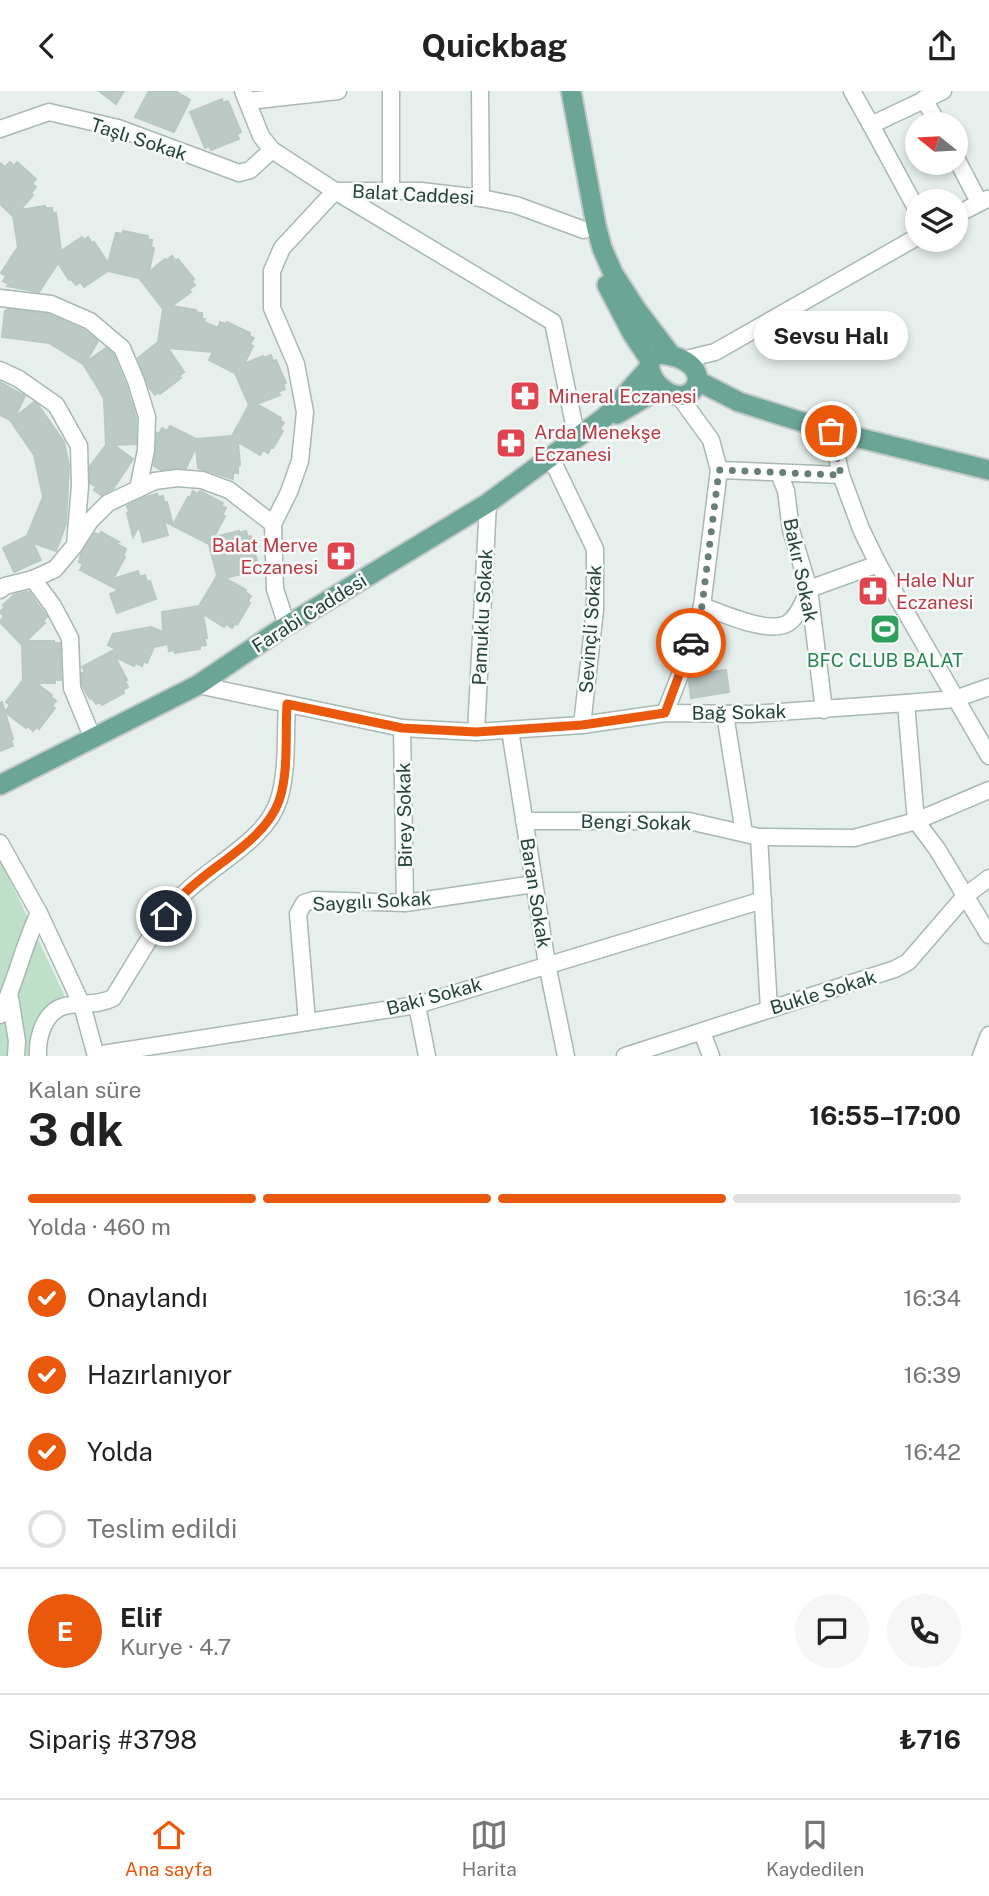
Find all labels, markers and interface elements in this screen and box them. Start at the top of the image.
icon: back [28,27,66,65]
text: Quickbag [422,27,567,64]
icon: share [923,27,961,65]
north arrow [905,112,968,175]
map controls [905,112,968,252]
street label: Taşlı Sokak [88,113,190,165]
street label: Balat Caddesi [351,180,475,208]
button: layers [905,189,968,252]
callout: Sevsu Halı [754,312,908,361]
text: Sevsu Halı [773,322,889,349]
pharmacy icon: Mineral Eczanesi [508,379,542,413]
place label: Mineral Eczanesi [548,385,697,407]
pin [801,401,861,461]
icon: bag [812,412,850,450]
place label: Arda Menekşe Eczanesi [534,421,661,465]
pharmacy icon: Arda Menekşe Eczanesi [494,426,528,460]
street label: Bakır Sokak [779,516,823,624]
place label: Balat Merve Eczanesi [212,534,318,578]
pharmacy icon: Balat Merve Eczanesi [324,539,358,573]
street label: Pamuklu Sokak [467,548,497,686]
street label: Sevinçli Sokak [575,564,605,694]
street label: Farabi Caddesi [248,569,370,657]
place label: Hale Nur Eczanesi [896,569,974,613]
pharmacy icon: Hale Nur Eczanesi [856,574,890,608]
courier [656,608,726,678]
sports icon: BFC CLUB BALAT [868,612,902,646]
icon: car [672,624,710,662]
place label: BFC CLUB BALAT [807,649,963,671]
street label: Bağ Sokak [691,700,787,724]
street label: Birey Sokak [392,762,416,868]
street label: Bengi Sokak [580,810,692,834]
street label: Baran Sokak [516,836,556,950]
pin [136,886,196,946]
street label: Saygılı Sokak [312,887,432,915]
icon: home [147,897,185,935]
street label: Bukle Sokak [767,965,879,1019]
street label: Baki Sokak [384,973,485,1019]
text: Kalan süre [28,1076,142,1103]
text: 16:55–17:00 [809,1100,961,1131]
text: 3 dk [28,1102,123,1156]
text: Yolda · 460 m [28,1213,171,1240]
icon: check [28,1279,66,1317]
text: Onaylandı [87,1282,208,1313]
text: 16:34 [903,1284,961,1311]
icon: check [28,1356,66,1394]
text: Hazırlanıyor [87,1359,232,1390]
text: 16:39 [903,1361,961,1388]
icon: check [28,1433,66,1471]
text: Yolda [87,1436,153,1467]
text: 16:42 [904,1438,961,1465]
text: Teslim edildi [87,1513,237,1544]
button: chat [795,1594,869,1668]
button: phone [887,1594,961,1668]
text: Elif [120,1602,162,1633]
text: E [57,1616,73,1647]
text: Kurye · 4.7 [120,1633,231,1660]
text: Sipariş #3798 [28,1724,197,1755]
text: ₺716 [899,1724,961,1755]
tab: Ana sayfa [125,1816,212,1880]
tab: Harita [462,1816,517,1880]
tab: Kaydedilen [766,1816,864,1880]

